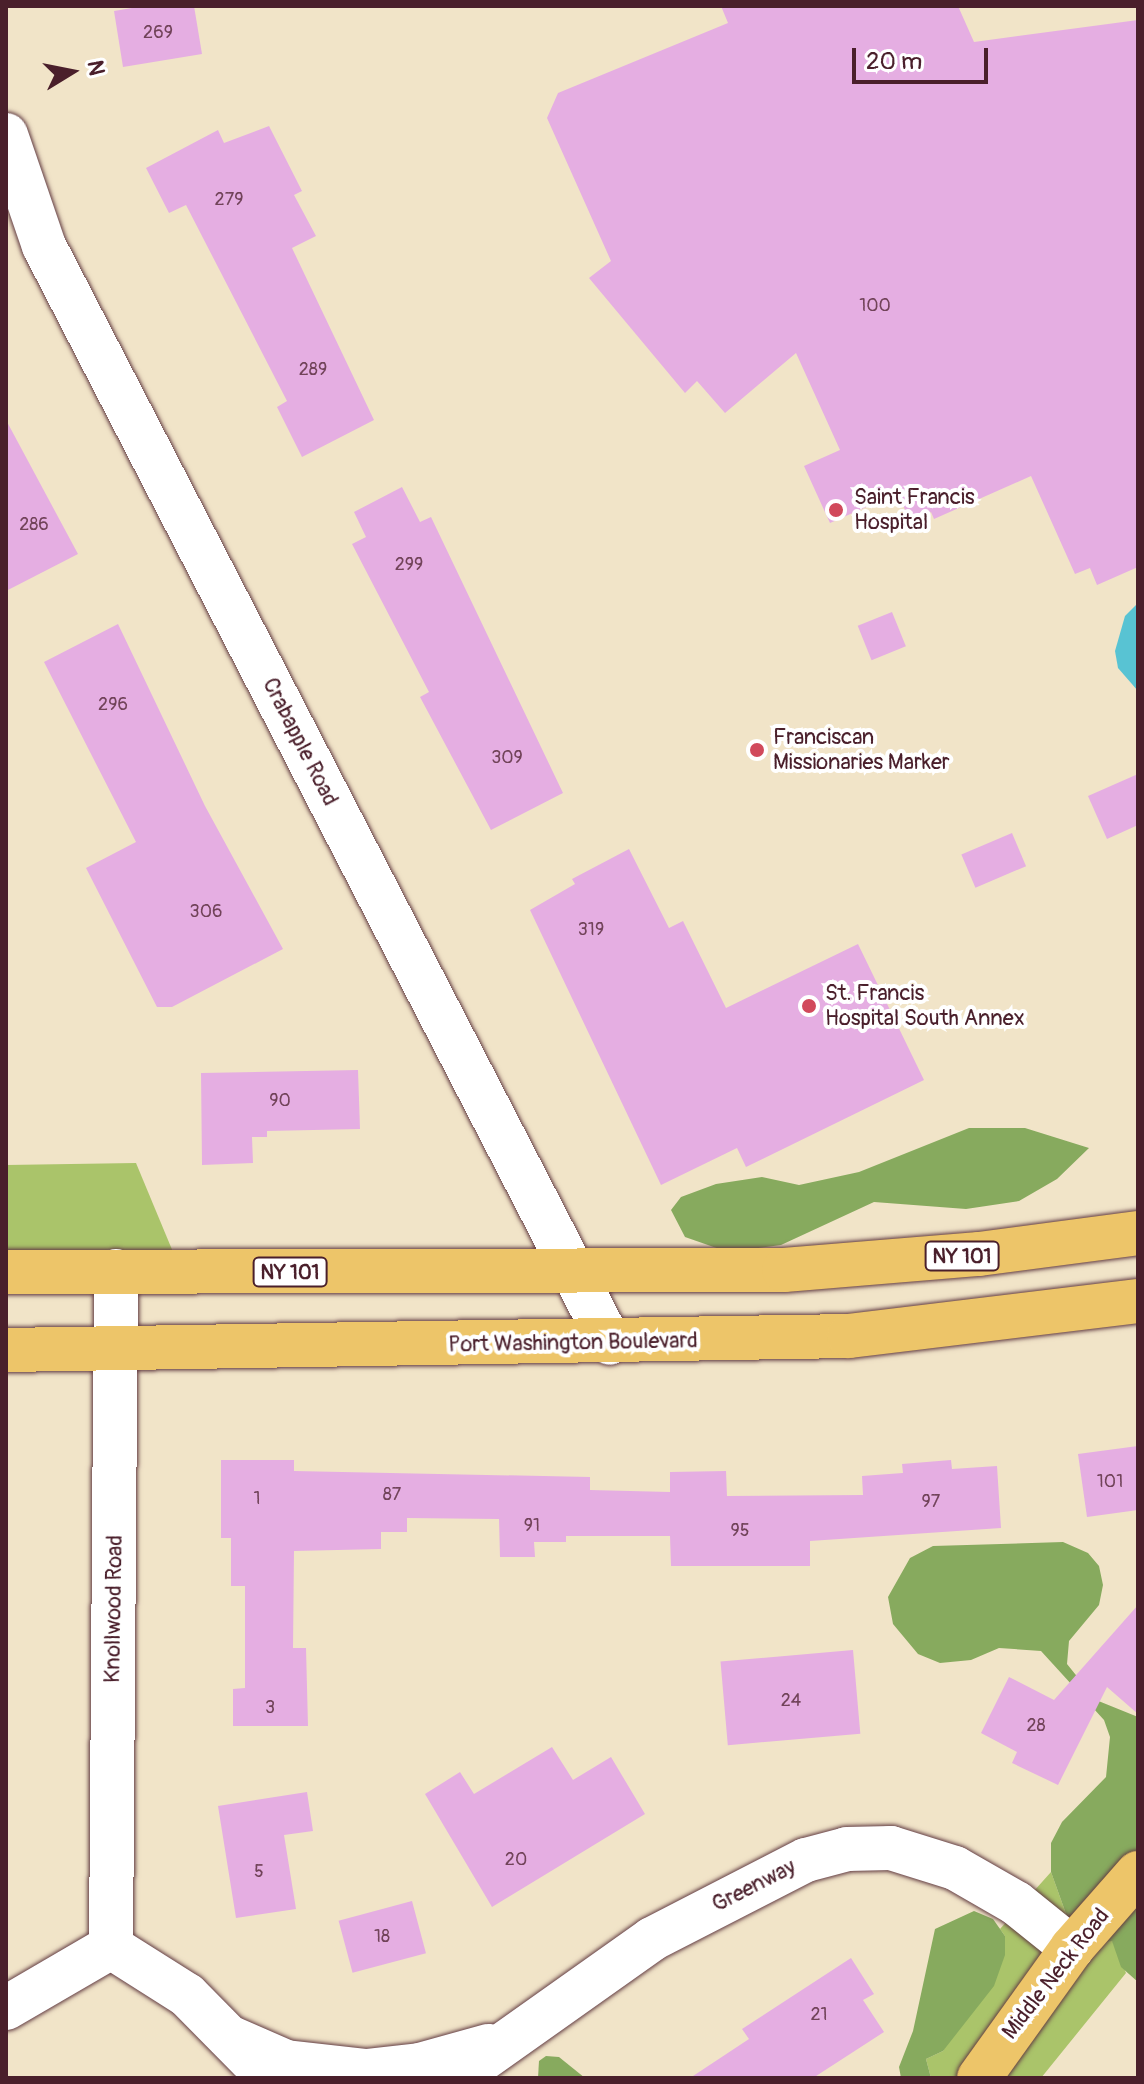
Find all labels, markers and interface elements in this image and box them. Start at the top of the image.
house number: 269 [143,22,173,44]
north arrow [32,32,112,112]
scale bar [856,32,992,82]
text: 20 m [866,47,922,76]
text: N [81,58,111,78]
house number: 279 [215,189,243,211]
house number: 100 [859,295,891,317]
house number: 289 [299,359,327,381]
place label: Saint Francis Hospital [854,484,975,536]
marker: Saint Francis Hospital [825,499,847,521]
house number: 286 [19,514,49,536]
house number: 299 [395,554,423,576]
street label: Crabapple Road [256,674,344,810]
house number: 296 [98,694,128,716]
place label: Franciscan Missionaries Marker [773,724,950,776]
marker: Franciscan Missionaries Marker [748,741,766,759]
house number: 309 [491,747,523,769]
house number: 306 [190,901,222,923]
house number: 319 [578,919,604,941]
place label: St. Francis Hospital South Annex [825,980,1025,1032]
marker: St. Francis Hospital South Annex [800,997,818,1015]
house number: 90 [269,1090,291,1112]
road number: NY 101 [924,1240,1000,1272]
road number: NY 101 [252,1256,328,1288]
street label: Port Washington Boulevard [448,1328,698,1358]
house number: 101 [1097,1471,1123,1493]
house number: 87 [383,1484,401,1506]
house number: 1 [253,1488,261,1510]
house number: 97 [922,1491,940,1513]
house number: 91 [524,1515,540,1537]
house number: 95 [730,1520,750,1542]
street label: Knollwood Road [100,1535,128,1683]
house number: 24 [781,1690,801,1712]
house number: 3 [265,1697,275,1719]
house number: 28 [1026,1715,1046,1737]
house number: 20 [505,1849,527,1871]
street label: Greenway [708,1854,800,1918]
house number: 5 [254,1861,264,1883]
street label: Middle Neck Road [997,1903,1115,2045]
house number: 18 [374,1926,390,1948]
house number: 21 [810,2004,828,2026]

